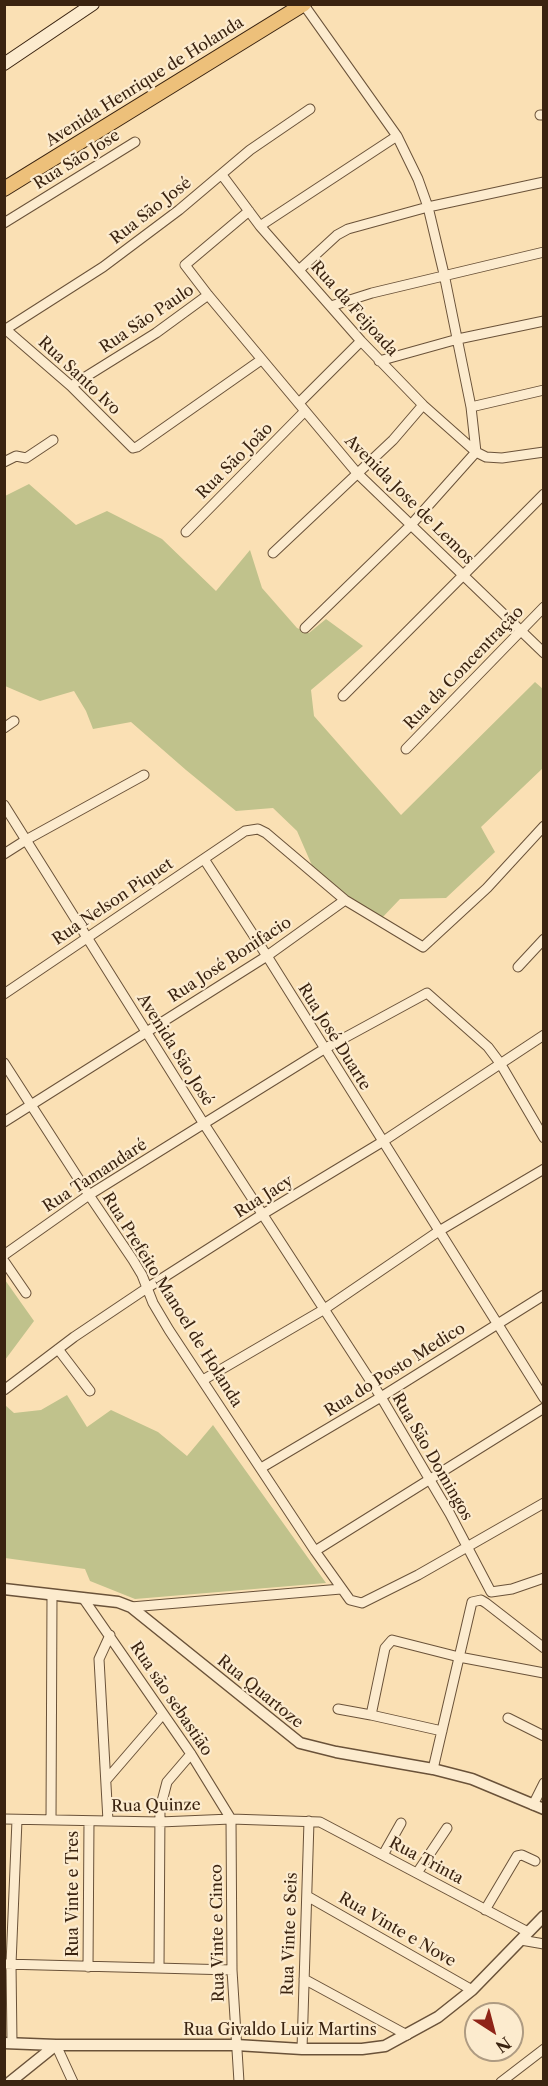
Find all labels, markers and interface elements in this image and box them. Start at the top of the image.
street label: Avenida Henrique de Holanda [43,13,247,151]
street label: Rua São Jose [31,126,123,194]
street label: Rua São José [107,173,195,249]
street label: Rua da Feijoada [306,258,402,360]
street label: Rua São Paulo [96,280,198,358]
street label: Rua Santo Ivo [34,333,124,419]
street label: Rua São João [193,419,277,503]
street label: Avenida Jose de Lemos [340,431,478,569]
street label: Rua da Concentração [400,602,528,734]
street label: Rua Nelson Piquet [49,854,177,950]
street label: Rua José Bonifacio [165,913,295,1007]
street label: Rua José Duarte [293,980,375,1094]
street label: Avenida São José [133,990,217,1110]
street label: Rua Tamandaré [39,1135,151,1217]
street label: Rua Jacy [231,1172,297,1222]
street label: Rua Prefeito Manoel de Holanda [98,1189,246,1411]
street label: Rua do Posto Medico [321,1319,469,1421]
street label: Rua São Domingos [388,1390,476,1524]
street label: Rua são sebastião [126,1638,216,1760]
street label: Rua Quartoze [213,1651,307,1733]
street label: Rua Quinze [111,1796,201,1816]
street label: Rua Vinte e Tres [63,1831,83,1957]
street label: Rua Trinta [386,1834,466,1888]
street label: Rua Vinte e Cinco [207,1864,229,2002]
street label: Rua Vinte e Seis [278,1872,302,1996]
street label: Rua Vinte e Nove [335,1889,459,1971]
north arrow [464,2002,524,2062]
street label: Rua Givaldo Luiz Martins [183,2020,377,2040]
text: N [492,2033,515,2057]

